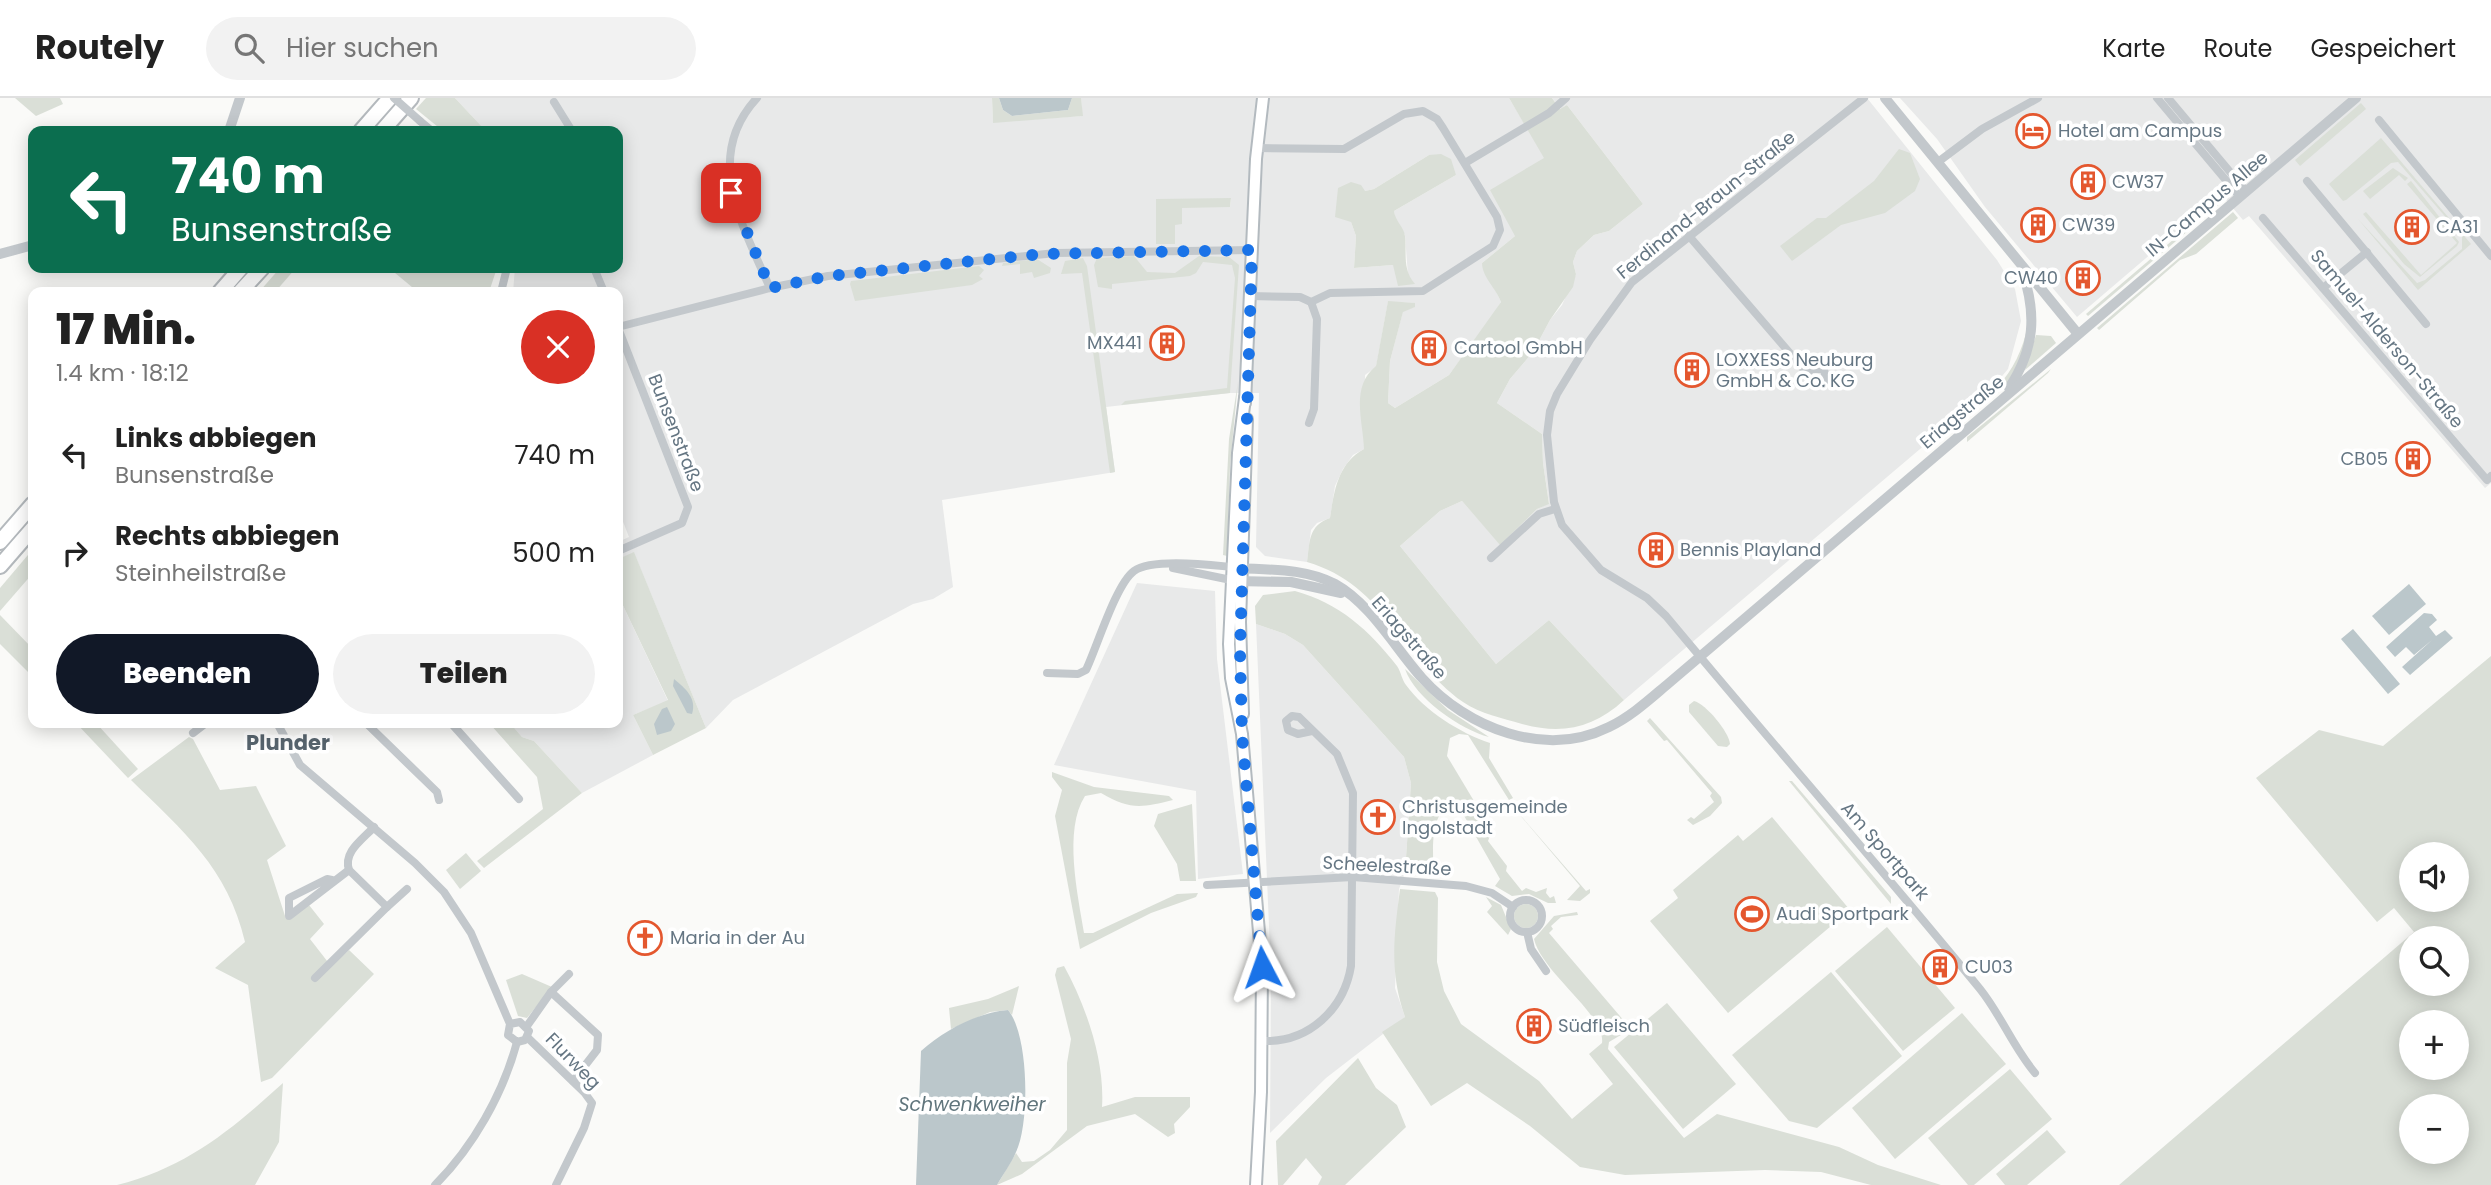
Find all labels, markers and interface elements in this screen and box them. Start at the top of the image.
search box [206,17,696,80]
text: Routely [35,24,164,71]
icon: search [230,29,268,67]
text: Hier suchen [286,30,439,66]
text: Karte [2102,32,2165,65]
text: Route [2203,32,2272,65]
text: Gespeichert [2310,32,2456,65]
hotel icon: Hotel am Campus [2014,112,2052,150]
place label: Hotel am Campus [2058,118,2222,143]
street label: Ferdinand-Braun-Straße [1611,125,1800,285]
text: 740 m [171,142,325,210]
street label: IN-Campus Allee [2140,145,2273,262]
icon: left [56,154,147,245]
pin [701,163,761,223]
building icon: CW37 [2069,163,2107,201]
place label: CW37 [2112,169,2164,194]
icon: arrive [712,174,750,212]
building icon: CW39 [2019,206,2057,244]
text: Bunsenstraße [171,207,392,252]
building icon: CA31 [2393,208,2431,246]
place label: CW39 [2062,212,2115,237]
place label: CA31 [2436,214,2478,239]
street label: Samuel-Alderson-Straße [2305,244,2470,434]
building icon: CW40 [2064,259,2102,297]
place label: CW40 [2004,265,2058,290]
text: 17 Min. [56,300,196,359]
button: close [521,310,595,384]
building icon: MX441 [1148,324,1186,362]
building icon: Cartool GmbH [1410,329,1448,367]
place label: MX441 [1087,330,1142,355]
place label: Cartool GmbH [1454,335,1583,360]
place label: LOXXESS Neuburg GmbH & Co. KG [1716,347,1873,393]
building icon: LOXXESS Neuburg GmbH & Co. KG [1673,351,1711,389]
text: 1.4 km · 18:12 [56,357,189,389]
street label: Eriagstraße [1914,369,2009,454]
street label: Bunsenstraße [643,370,710,495]
text: Links abbiegen [115,420,317,456]
icon: left [56,436,94,474]
text: 740 m [514,437,595,473]
building icon: CB05 [2394,440,2432,478]
place label: CB05 [2340,446,2388,471]
text: Bunsenstraße [115,459,274,491]
text: Rechts abbiegen [115,518,340,554]
building icon: Bennis Playland [1637,531,1675,569]
icon: right [56,534,94,572]
text: 500 m [512,535,595,571]
place label: Bennis Playland [1680,537,1821,562]
text: Steinheilstraße [115,557,286,589]
street label: Eriagstraße [1366,591,1453,685]
button: Beenden [56,634,319,714]
button: Teilen [333,634,595,714]
district label: Plunder [246,728,330,757]
place label: Christusgemeinde Ingolstadt [1402,794,1568,840]
street label: Am Sportpark [1835,796,1936,906]
church icon: Christusgemeinde Ingolstadt [1359,798,1397,836]
map controls [2399,842,2469,1164]
button: sound [2399,842,2469,912]
street label: Scheelestraße [1322,850,1452,881]
sports icon: Audi Sportpark [1733,895,1771,933]
place label: Audi Sportpark [1776,901,1910,926]
church icon: Maria in der Au [626,919,664,957]
place label: Maria in der Au [670,925,805,950]
button: search [2399,926,2469,996]
position arrow [1225,930,1299,1004]
building icon: CU03 [1921,948,1959,986]
place label: CU03 [1965,954,2013,979]
building icon: Südfleisch [1515,1007,1553,1045]
button: + [2399,1010,2469,1080]
place label: Südfleisch [1558,1013,1650,1038]
street label: Flurweg [540,1027,607,1094]
water label: Schwenkweiher [898,1091,1046,1118]
button: − [2399,1094,2469,1164]

